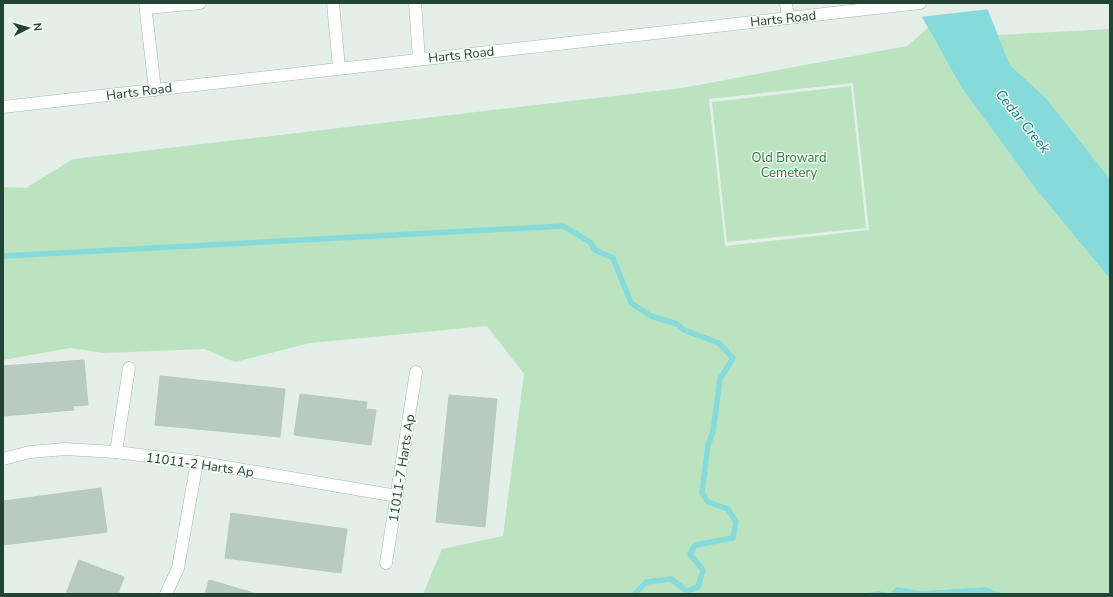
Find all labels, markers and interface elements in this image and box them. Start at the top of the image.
street label: Harts Road [749,7,817,31]
north arrow [8,8,48,48]
text: N [30,22,45,32]
street label: Harts Road [427,43,495,67]
street label: Harts Road [105,79,173,105]
water label: Cedar Creek [991,85,1055,158]
park label: Old Broward Cemetery [751,149,827,182]
street label: 11011-7 Harts Ap [385,413,419,523]
street label: 11011-2 Harts Ap [145,449,255,481]

